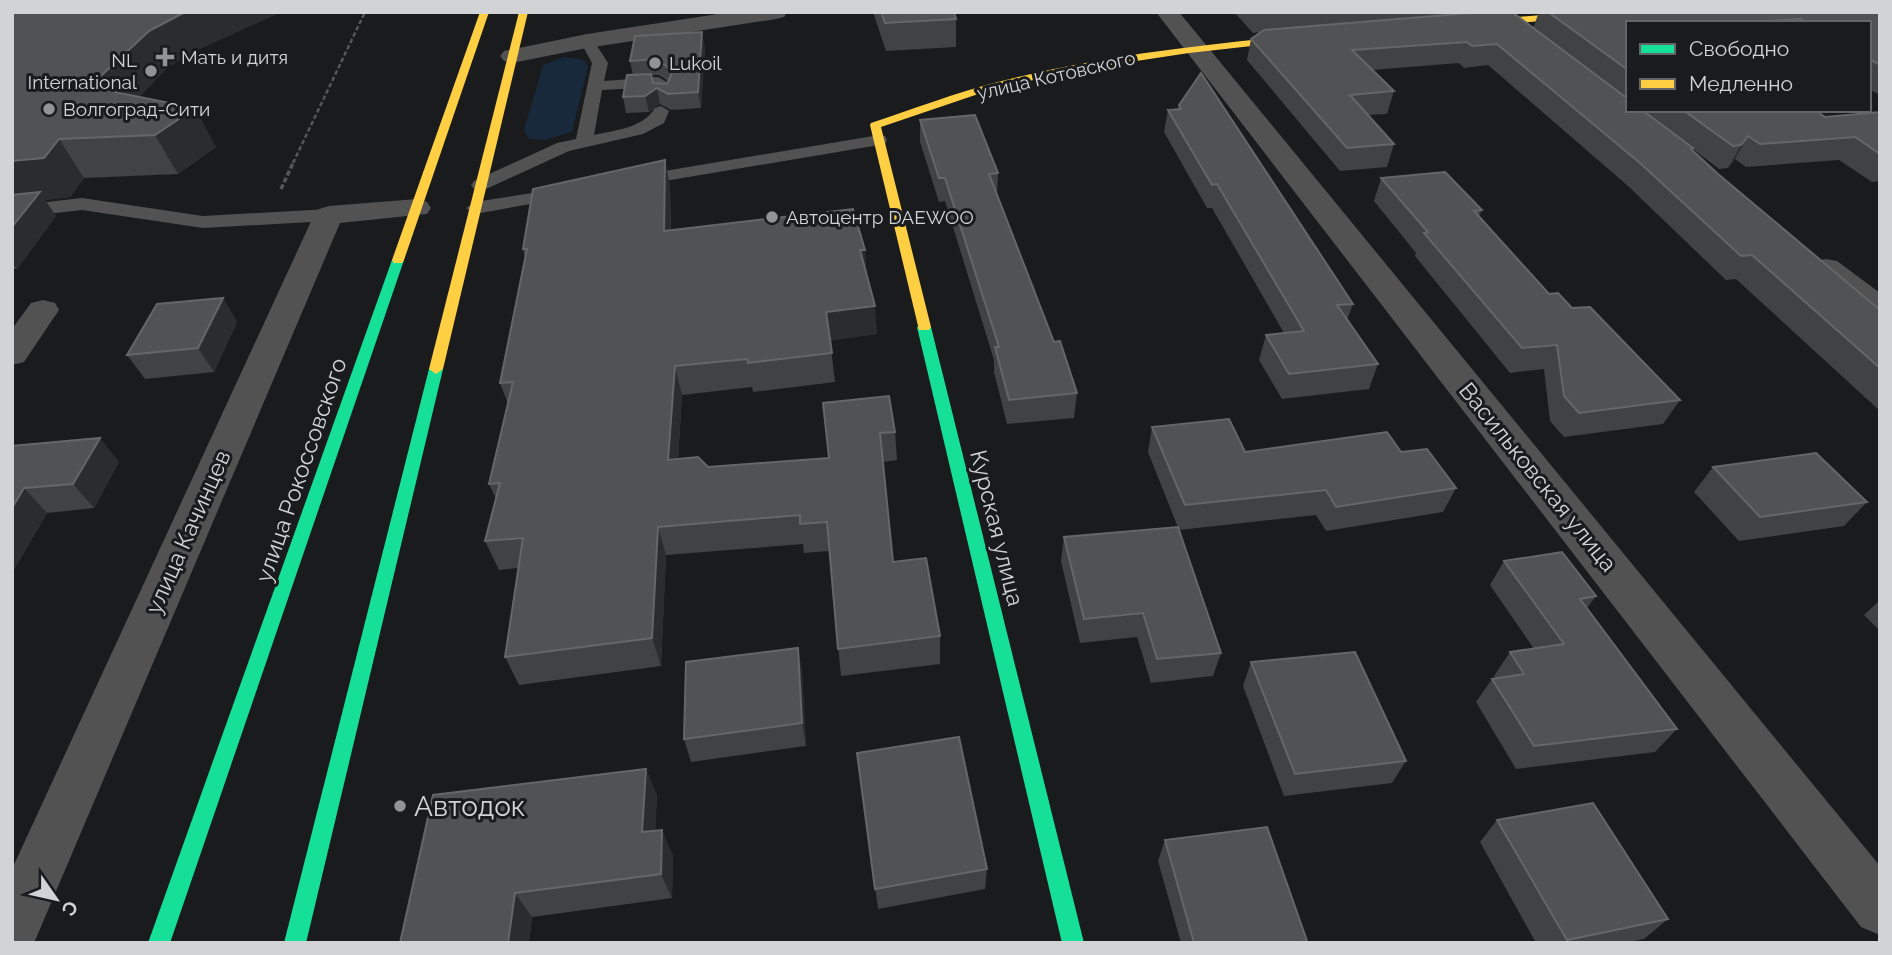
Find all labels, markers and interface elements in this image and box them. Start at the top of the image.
legend [1626,21,1871,112]
text: Свободно [1689,36,1789,61]
place label: Мать и дитя [181,46,288,68]
street label: улица Котовского [975,46,1137,104]
marker: Мать и дитя [155,47,175,67]
place label: NL International [28,49,138,93]
place label: Lukoil [669,52,722,74]
marker: Lukoil [647,55,663,71]
marker: NL International [143,63,159,79]
text: Медленно [1689,71,1793,96]
place label: Волгоград-Сити [63,98,210,120]
marker: Волгоград-Сити [41,101,57,117]
place label: Автоцентр DAEWOO [786,206,974,228]
marker: Автоцентр DAEWOO [764,209,780,225]
street label: улица Рокоссовского [249,354,352,586]
street label: Васильковская улица [1454,377,1623,577]
street label: улица Качинцев [139,446,236,618]
street label: Курская улица [965,447,1030,609]
place label: Автодок [414,790,525,823]
marker: Автодок [392,798,408,814]
north arrow [21,864,91,934]
text: С [57,897,83,920]

